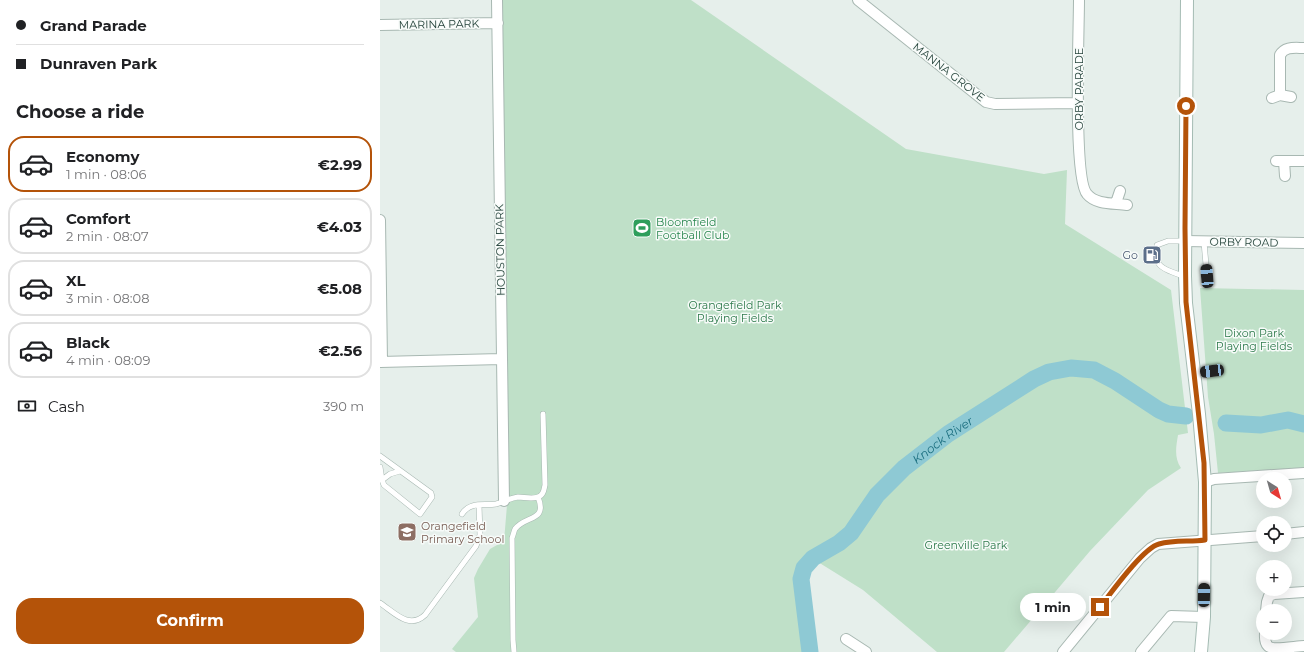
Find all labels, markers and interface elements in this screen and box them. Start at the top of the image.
text: Grand Parade [40,16,147,35]
street label: MARINA PARK [399,16,480,32]
street label: MANNA GROVE [910,40,988,104]
street label: ORBY PARADE [1072,48,1086,130]
text: Dunraven Park [40,54,157,73]
route start [1177,97,1195,115]
text: Choose a ride [16,101,144,123]
icon: car [18,146,54,182]
text: Economy [66,147,139,166]
text: €2.99 [318,155,362,174]
text: 1 min · 08:06 [66,166,146,182]
street label: HOUSTON PARK [492,204,508,296]
icon: car [18,208,54,244]
text: Comfort [66,209,131,228]
place label: Bloomfield Football Club [656,215,729,242]
text: €4.03 [317,217,362,236]
sports icon: Bloomfield Football Club [631,217,653,239]
text: 2 min · 08:07 [66,228,149,244]
street label: ORBY ROAD [1209,234,1279,250]
fuel station icon: Go [1141,244,1163,266]
place label: Go [1123,248,1138,262]
car [1200,264,1214,288]
icon: car [18,270,54,306]
text: XL [66,271,85,290]
text: €5.08 [317,279,362,298]
text: 3 min · 08:08 [66,290,149,306]
park label: Orangefield Park Playing Fields [688,298,782,325]
park label: Dixon Park Playing Fields [1216,326,1293,353]
icon: car [18,332,54,368]
text: Black [66,333,110,352]
text: €2.56 [318,341,362,360]
text: 4 min · 08:09 [66,352,150,368]
car [1199,364,1225,378]
icon: cash [16,395,38,417]
text: Cash [48,397,85,416]
text: 390 m [323,398,364,414]
water label: Knock River [909,413,976,467]
north arrow [1256,472,1292,508]
map controls [1256,472,1292,640]
button: locate [1256,516,1292,552]
place label: Orangefield Primary School [421,519,504,546]
school or university icon: Orangefield Primary School [396,521,418,543]
park label: Greenville Park [925,538,1008,552]
button: + [1256,560,1292,596]
car [1198,583,1210,607]
callout: 1 min [1020,593,1086,621]
button: Confirm [16,598,364,644]
route end [1091,598,1109,616]
text: 1 min [1035,599,1071,615]
button: − [1256,604,1292,640]

